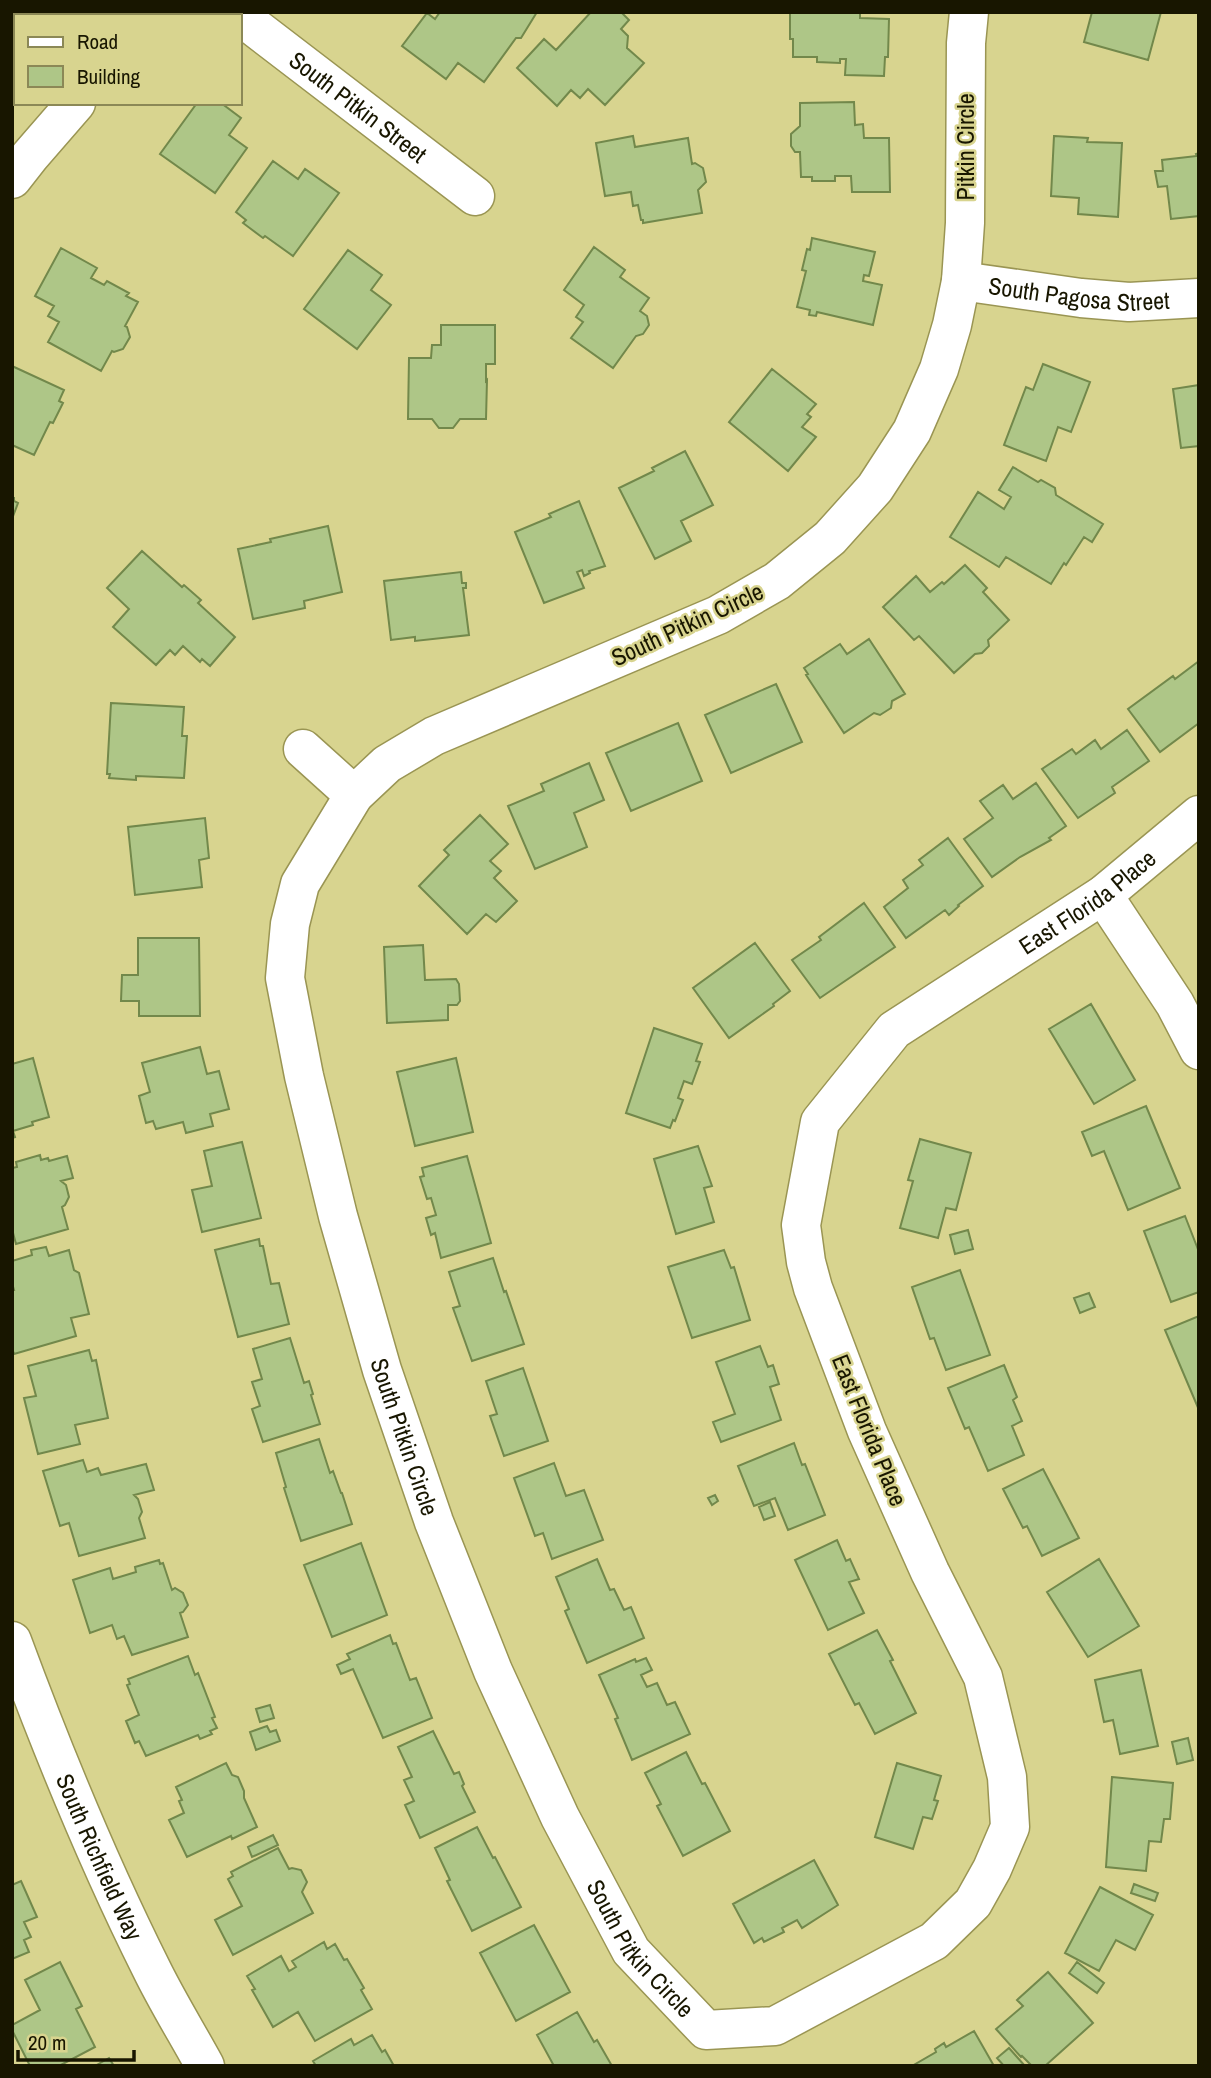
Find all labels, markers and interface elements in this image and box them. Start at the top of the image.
legend [14,14,242,105]
text: Road [77,27,118,56]
street label: South Pitkin Street [283,44,434,170]
text: Building [77,62,141,91]
street label: Pitkin Circle [949,93,981,201]
street label: South Pagosa Street [987,269,1171,318]
street label: South Pitkin Circle [606,575,768,673]
street label: East Florida Place [1012,842,1162,961]
street label: East Florida Place [825,1349,915,1511]
street label: South Pitkin Circle [363,1354,447,1520]
street label: South Richfield Way [49,1769,151,1945]
street label: South Pitkin Circle [580,1874,701,2024]
scale bar [18,2018,133,2062]
text: 20 m [28,2028,66,2057]

